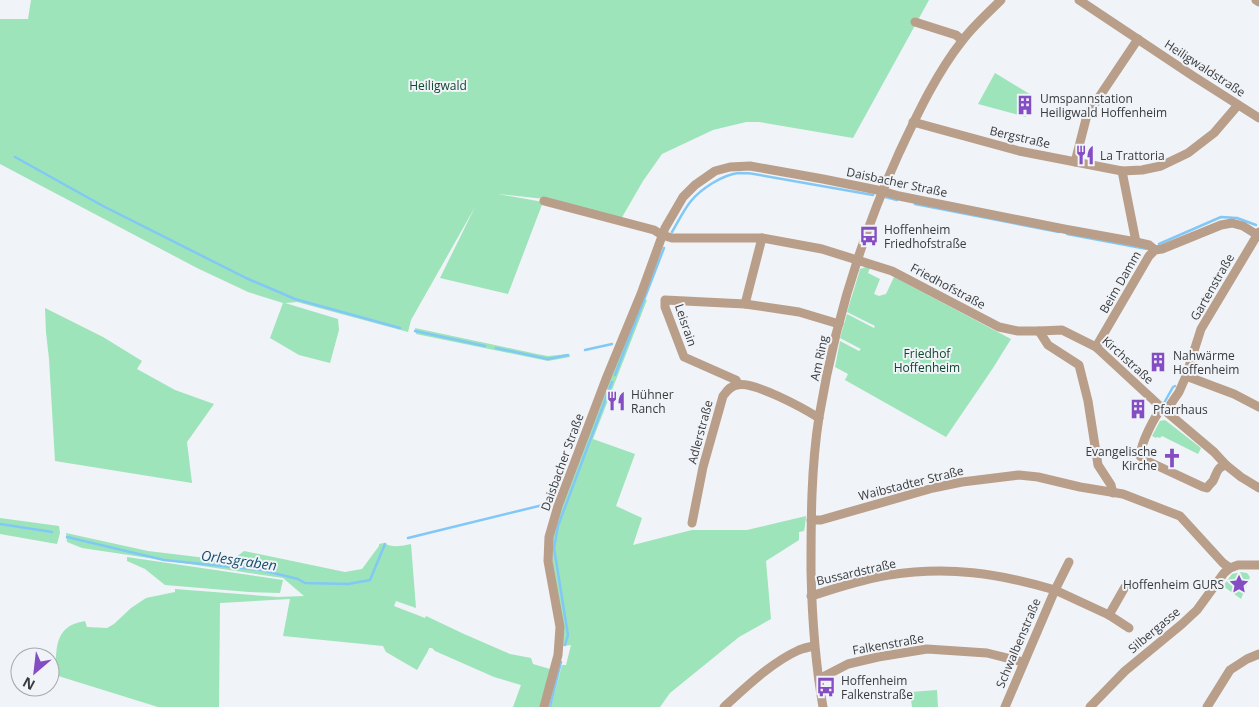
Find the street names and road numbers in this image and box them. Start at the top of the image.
street label: Heiligwaldstraße [1161,35,1249,101]
street label: Bergstraße [988,122,1052,152]
street label: Daisbacher Straße [845,163,949,201]
street label: Beim Damm [1095,248,1145,316]
street label: Gartenstraße [1186,250,1238,323]
street label: Friedhofstraße [908,259,989,313]
street label: Leisrain [671,302,701,348]
street label: Kirchstraße [1098,332,1158,388]
street label: Am Ring [806,333,832,382]
street label: Adlerstraße [683,398,717,466]
street label: Daisbacher Straße [536,411,588,513]
street label: Waibstadter Straße [857,462,966,504]
street label: Bussardstraße [815,555,898,589]
street label: Schwalbenstraße [991,595,1045,690]
street label: Silbergasse [1124,603,1184,657]
street label: Falkenstraße [851,629,925,659]

